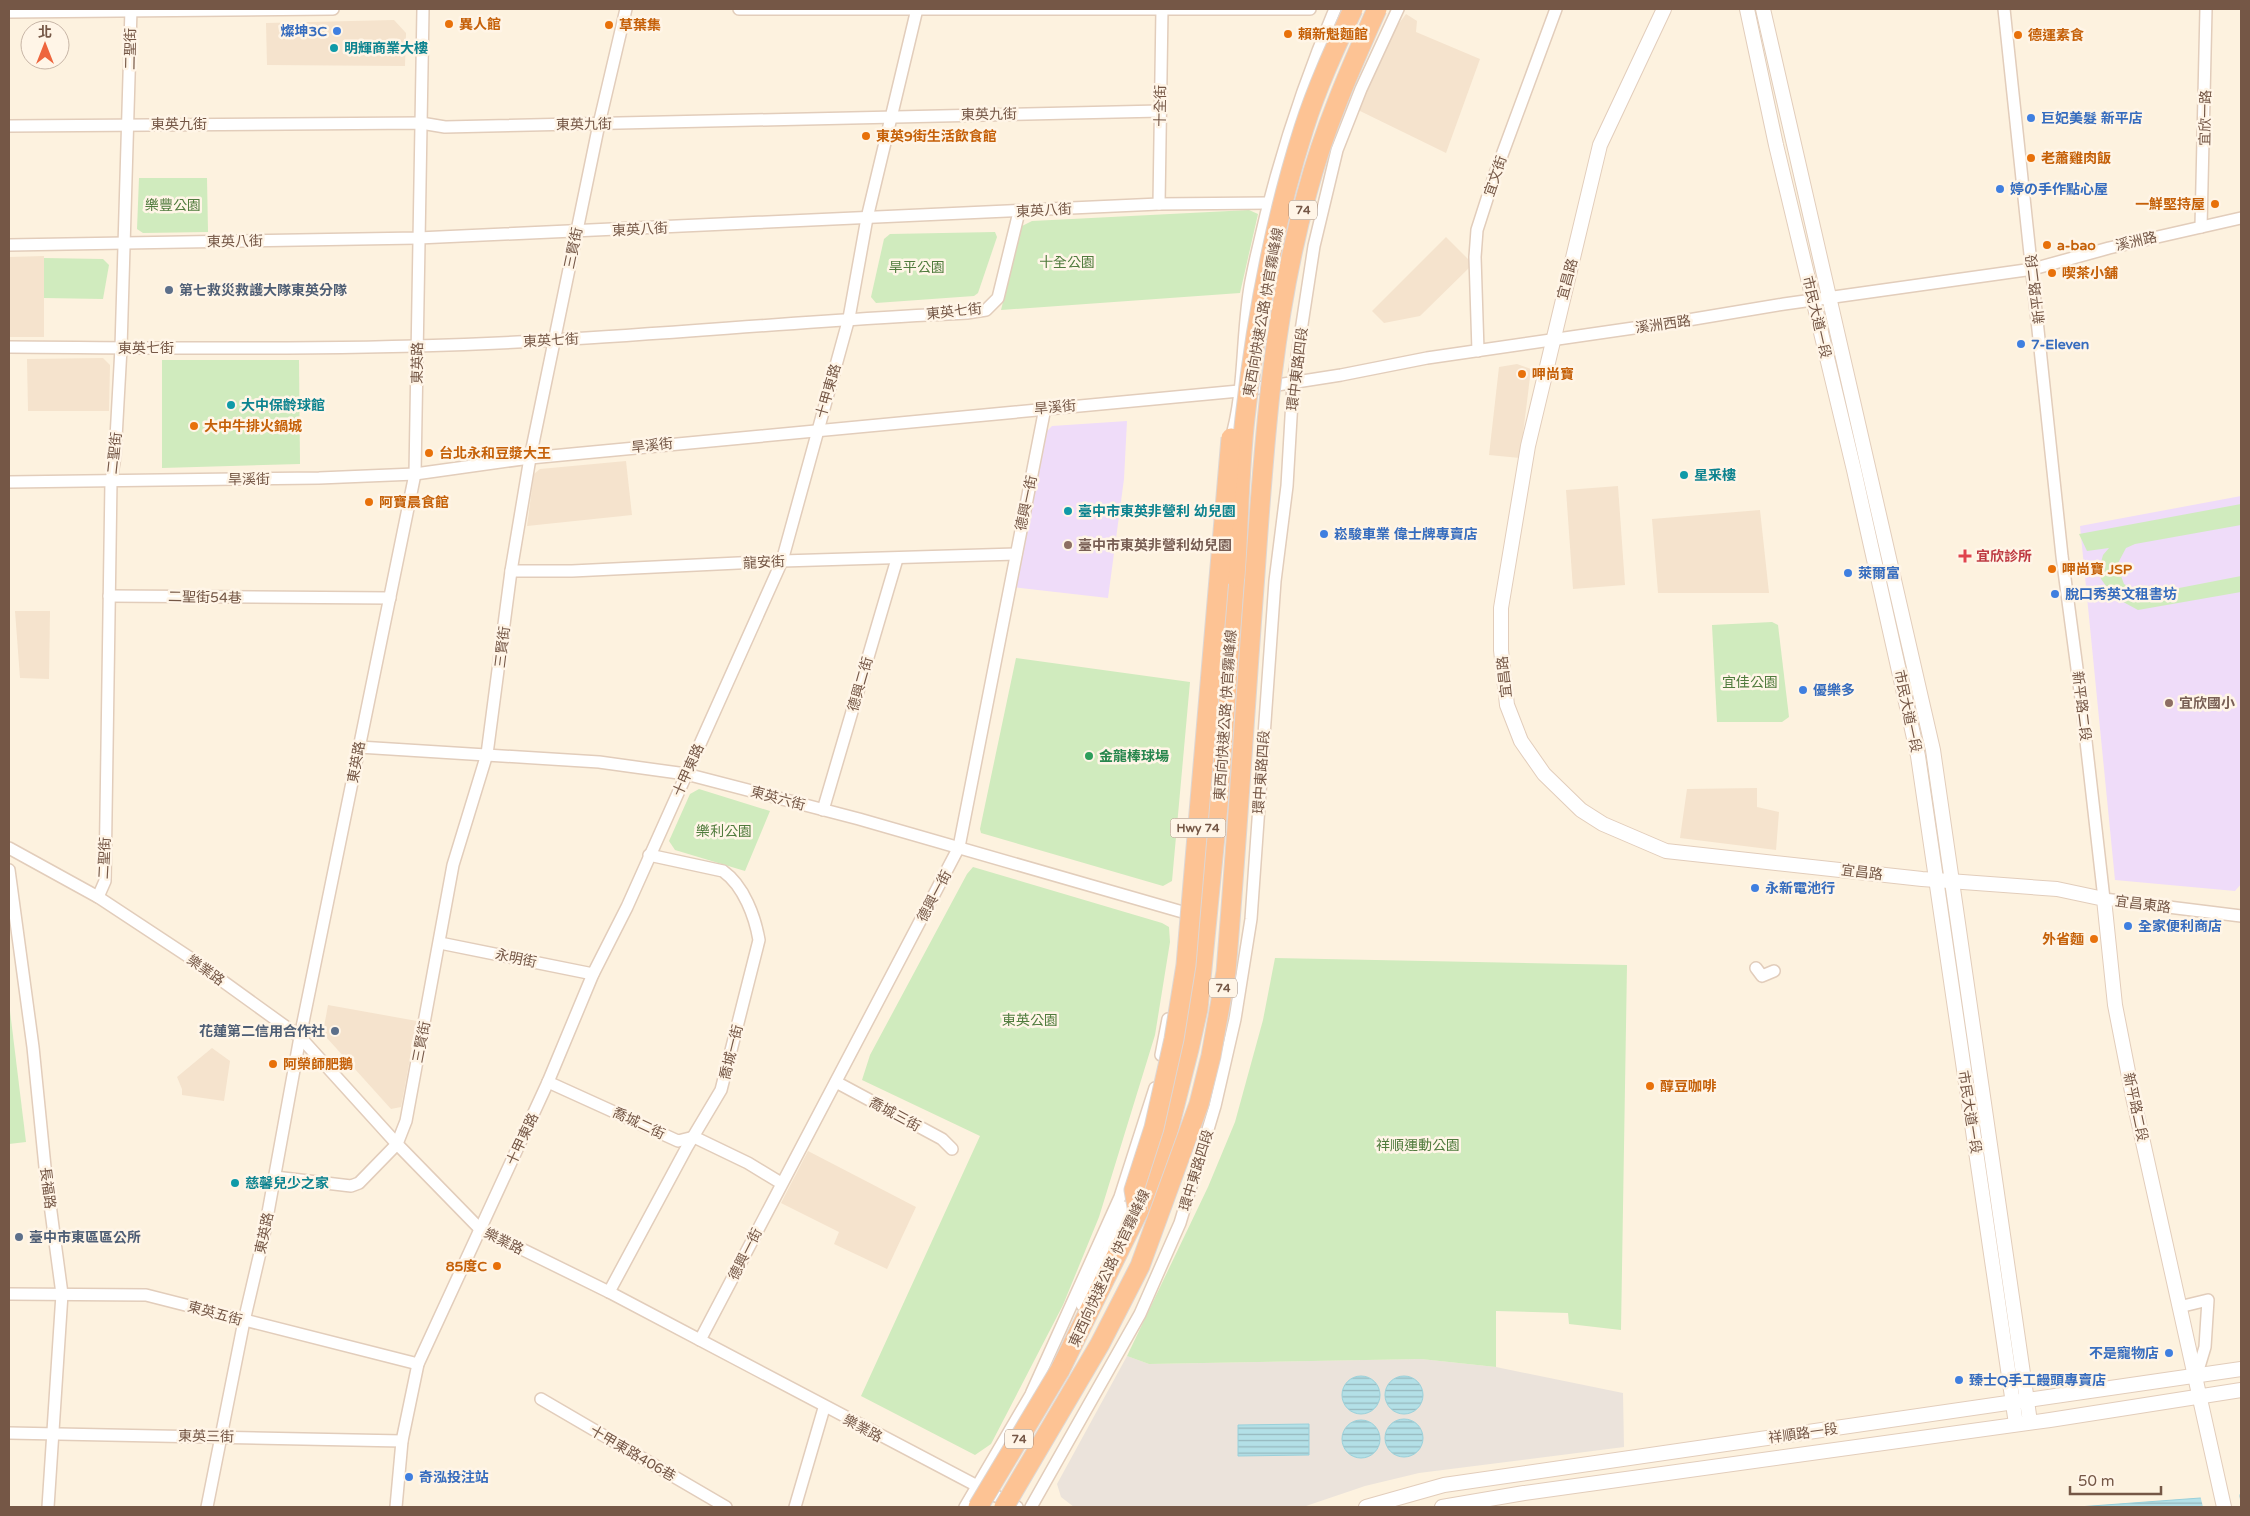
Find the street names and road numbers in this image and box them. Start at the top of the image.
street label: 二聖街 [122,28,139,70]
street label: 十全街 [1152,85,1169,127]
street label: 宜欣一路 [2197,90,2214,146]
street label: 東英九街 [961,106,1017,123]
street label: 東英九街 [151,116,207,133]
street label: 東英九街 [556,116,612,133]
street label: 宜文街 [1481,154,1510,199]
road number: 74 [1289,200,1317,220]
street label: 東英八街 [1016,201,1072,220]
street label: 東英八街 [612,220,668,239]
street label: 三賢街 [561,226,586,270]
street label: 東西向快速公路 快官霧峰線 [1240,226,1287,398]
street label: 溪洲路 [2114,228,2158,254]
street label: 東英八街 [207,233,263,250]
street label: 新平路二段 [2023,253,2048,325]
street label: 宜昌路 [1554,257,1581,302]
street label: 市民大道一段 [1799,274,1834,360]
street label: 東英七街 [925,300,983,323]
street label: 溪洲西路 [1634,312,1692,337]
street label: 環中東路四段 [1284,326,1311,412]
street label: 東英七街 [523,331,579,350]
street label: 東英七街 [118,340,174,357]
street label: 東英路 [409,342,426,384]
street label: 十甲東路 [813,362,844,420]
street label: 旱溪街 [1033,397,1077,418]
street label: 二聖街 [104,431,125,475]
street label: 旱溪街 [630,435,674,456]
street label: 旱溪街 [228,471,270,488]
street label: 德興一街 [1012,474,1041,532]
street label: 龍安街 [743,553,785,572]
street label: 二聖街54巷 [168,588,242,607]
street label: 三賢街 [492,625,513,669]
street label: 東西向快速公路 快官霧峰線 [1211,629,1240,801]
street label: 德興二街 [845,655,876,713]
street label: 宜昌路 [1494,655,1515,699]
street label: 市民大道一段 [1890,668,1925,754]
street label: 新平路二段 [2069,670,2094,742]
street label: 環中東路四段 [1250,730,1273,815]
street label: 東英路 [344,740,369,784]
street label: 十甲東路 [669,741,708,799]
street label: 東英六街 [749,783,807,814]
road number: Hwy 74 [1170,818,1226,838]
street label: 二聖街 [95,837,114,879]
street label: 宜昌路 [1840,862,1884,883]
street label: 德興一街 [914,868,955,925]
street label: 宜昌東路 [2114,893,2172,916]
street label: 永明街 [494,946,538,971]
street label: 樂業路 [184,951,228,989]
road number: 74 [1209,978,1237,998]
street label: 三賢街 [409,1020,434,1064]
street label: 喬城一街 [716,1023,747,1081]
street label: 市民大道一段 [1955,1069,1984,1155]
street label: 新平路二段 [2120,1071,2151,1143]
street label: 喬城三街 [866,1094,923,1135]
street label: 喬城二街 [610,1104,668,1143]
street label: 十甲東路 [503,1110,542,1168]
street label: 環中東路四段 [1176,1127,1217,1213]
street label: 長福路 [37,1166,58,1210]
street label: 東西向快速公路 快官霧峰線 [1065,1187,1153,1350]
street label: 東英路 [252,1211,277,1255]
street label: 樂業路 [481,1225,526,1258]
street label: 德興一街 [725,1225,766,1283]
street label: 東英五街 [186,1298,244,1329]
street label: 樂業路 [840,1411,885,1446]
street label: 祥順路一段 [1767,1420,1839,1447]
street label: 十甲東路406巷 [587,1422,679,1485]
street label: 東英三街 [178,1428,234,1445]
road number: 74 [1005,1430,1033,1448]

